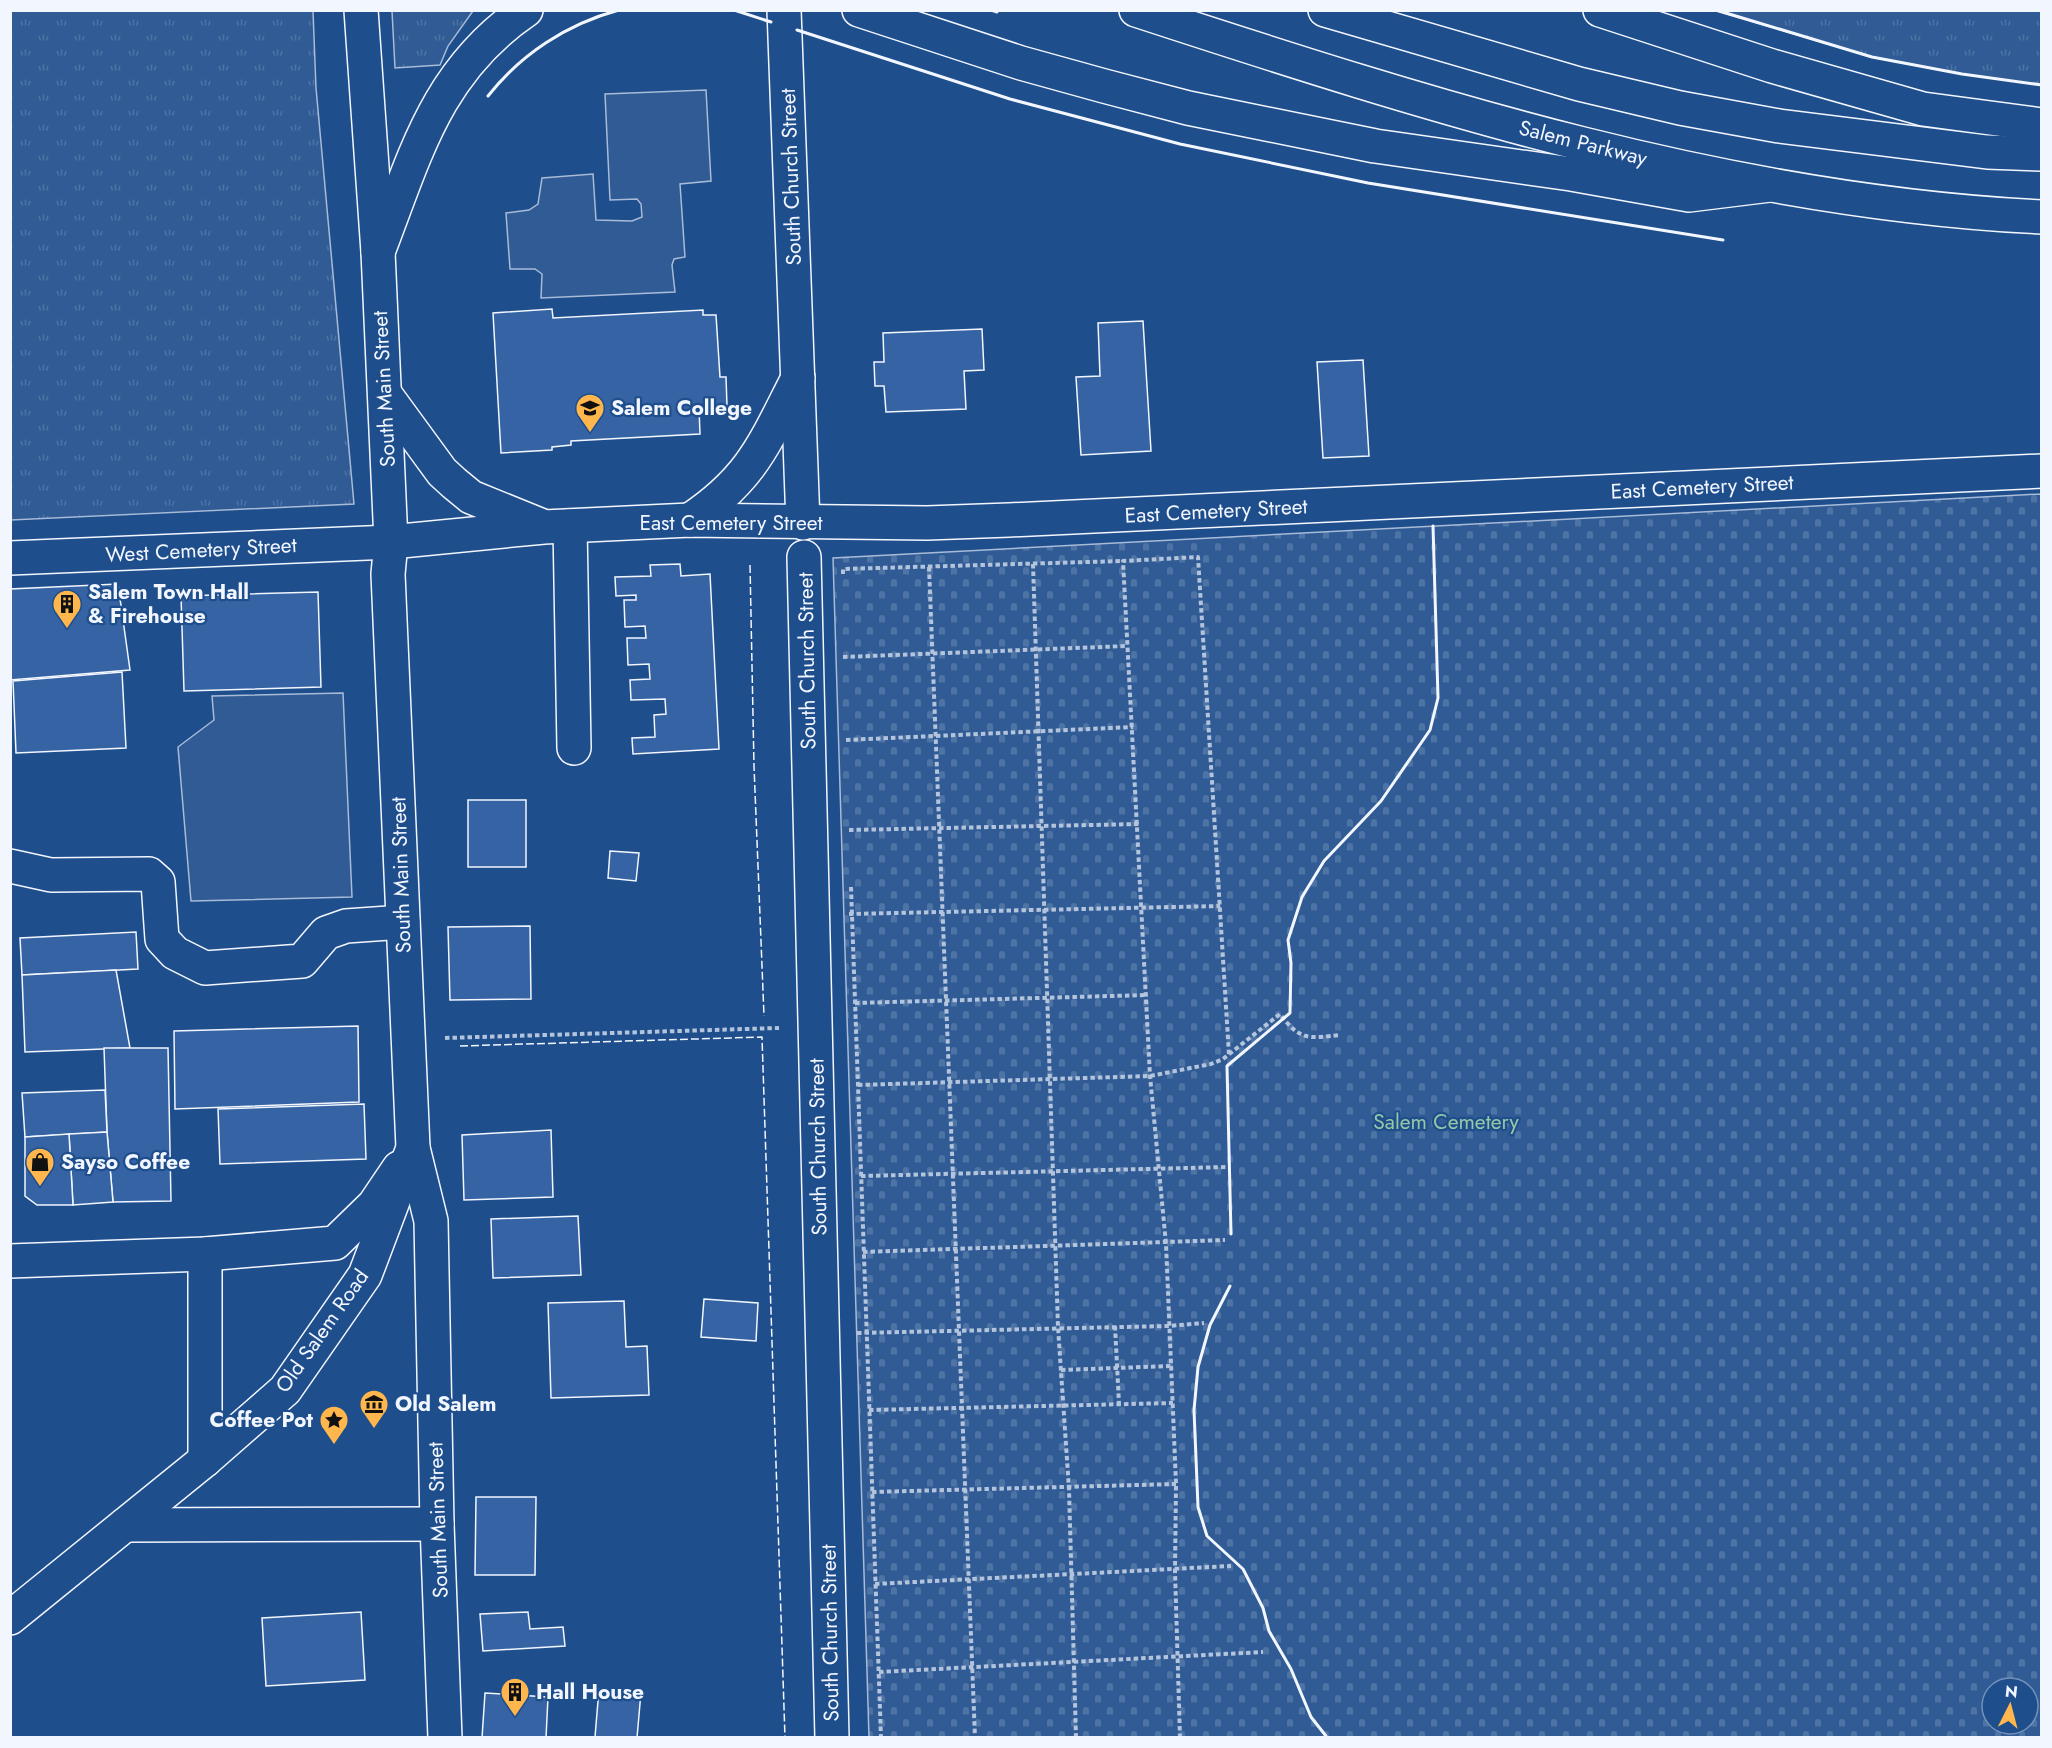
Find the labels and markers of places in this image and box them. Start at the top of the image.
school or university icon: Salem College [574,392,606,434]
place label: Salem College [611,393,752,423]
place label: Salem Town Hall & Firehouse [88,577,249,631]
building icon: Salem Town Hall & Firehouse [51,588,83,630]
shop icon: Sayso Coffee [24,1146,56,1188]
place label: Sayso Coffee [61,1147,190,1177]
museum icon: Old Salem [358,1388,390,1430]
place label: Old Salem [395,1389,497,1419]
place icon: Coffee Pot [318,1404,350,1446]
place label: Coffee Pot [210,1405,313,1435]
building icon: Hall House [499,1676,531,1718]
place label: Hall House [536,1677,644,1707]

